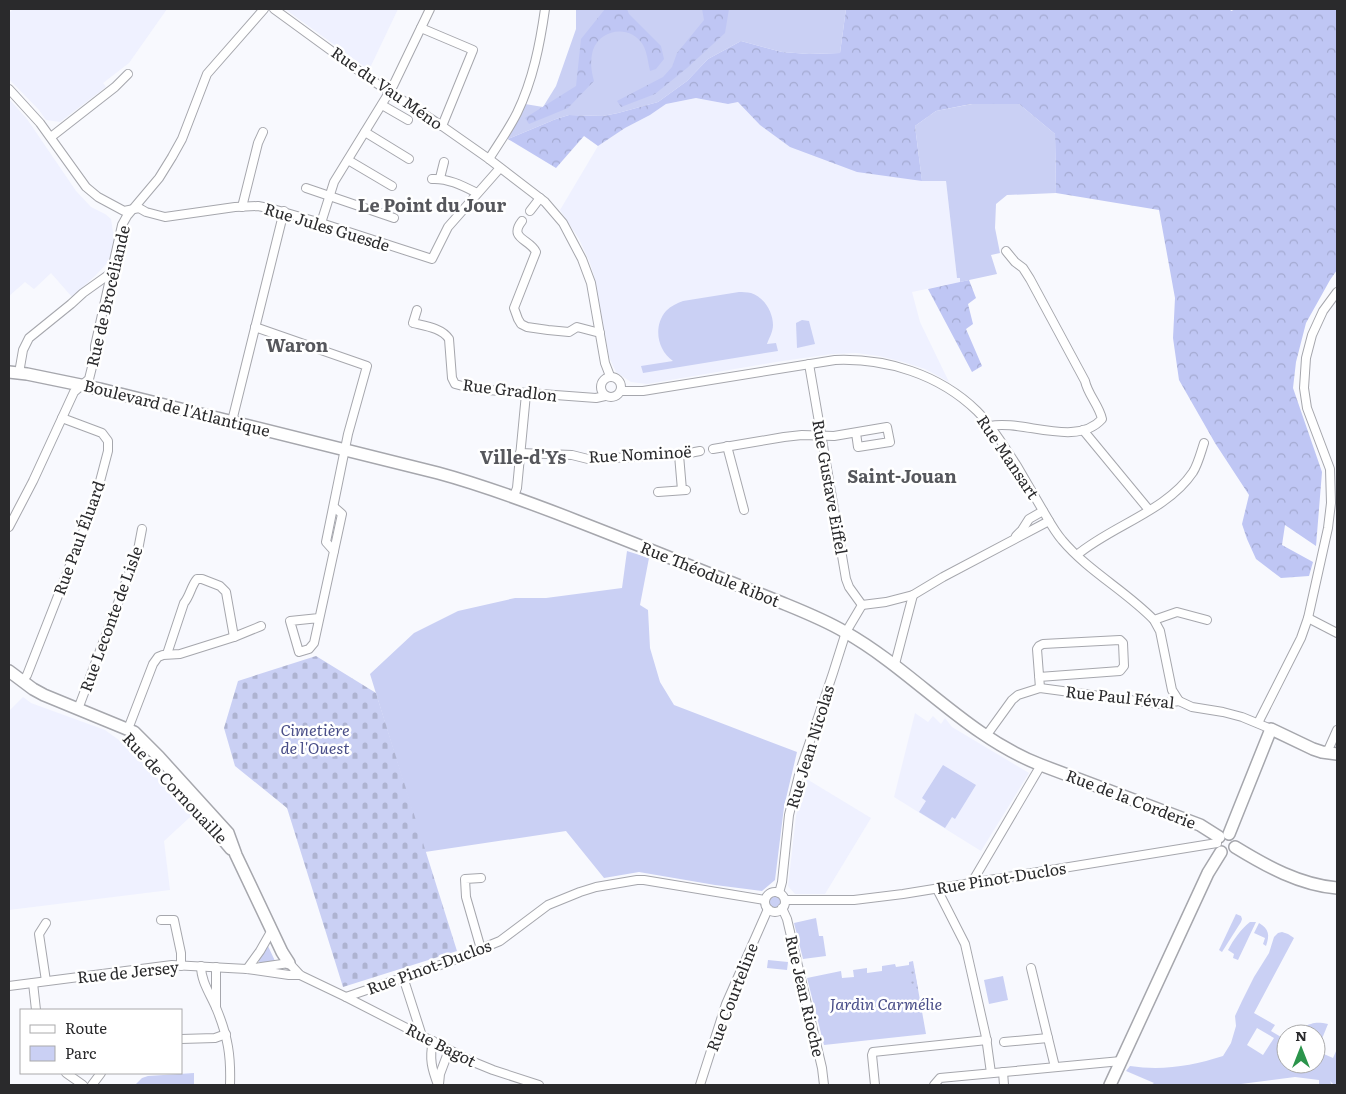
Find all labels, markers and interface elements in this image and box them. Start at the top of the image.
street label: Rue du Vau Méno [327,40,448,135]
district label: Le Point du Jour [358,191,507,218]
street label: Rue Jules Guesde [262,196,393,257]
street label: Rue de Brocéliande [79,223,135,369]
district label: Waron [266,331,329,358]
street label: Rue Gradlon [461,371,559,407]
street label: Boulevard de l'Atlantique [82,372,273,442]
street label: Rue Mansart [972,410,1046,504]
street label: Rue Gustave Eiffel [807,417,855,556]
street label: Rue Nominoë [588,438,692,468]
district label: Ville-d'Ys [480,443,566,470]
district label: Saint-Jouan [847,462,957,489]
street label: Rue Paul Éluard [46,477,110,598]
street label: Rue Théodule Ribot [637,534,784,612]
street label: Rue Leconte de Lisle [73,542,148,695]
street label: Rue Paul Féval [1064,678,1176,714]
street label: Rue Jean Nicolas [779,682,839,811]
park label: Cimetière de l'Ouest [280,717,350,759]
street label: Rue de Cornouaille [118,726,234,848]
street label: Rue de la Corderie [1063,762,1200,834]
street label: Rue Pinot-Duclos [934,855,1067,899]
street label: Rue Pinot-Duclos [363,932,494,1000]
street label: Rue Jean Rioche [780,932,832,1059]
street label: Rue Courteline [699,939,763,1054]
street label: Rue de Jersey [76,954,181,988]
park label: Jardin Carmélie [830,991,942,1015]
legend [20,1009,182,1074]
text: Route [65,1016,107,1039]
street label: Rue Bagot [402,1016,481,1072]
north arrow [1276,1024,1326,1074]
text: N [1295,1025,1307,1045]
text: Parc [65,1041,97,1064]

